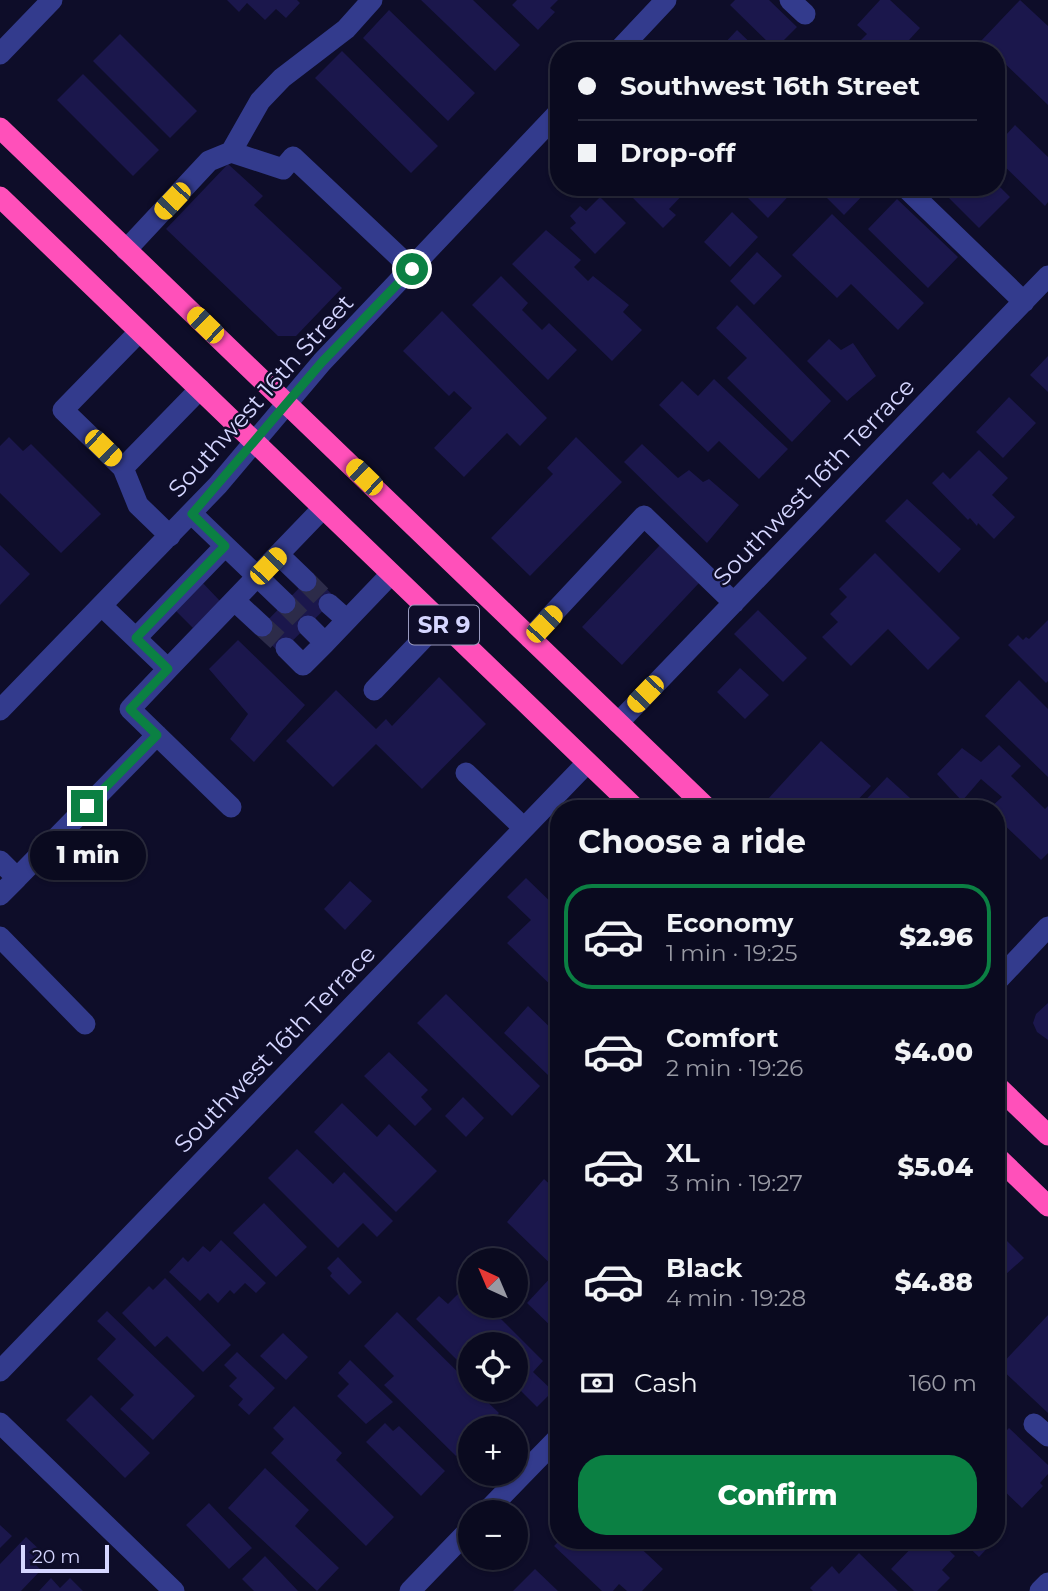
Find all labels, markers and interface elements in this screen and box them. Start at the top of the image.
text: Southwest 16th Street [620,70,920,102]
text: Drop-off [620,137,735,169]
car [150,178,195,224]
route start [396,253,428,285]
street label: Southwest 16th Street [162,288,359,503]
car [183,303,228,347]
street label: Southwest 16th Terrace [707,372,920,591]
car [81,426,126,470]
car [342,455,387,499]
car [246,544,291,588]
car [522,601,567,647]
road number: SR 9 [409,606,479,645]
car [623,672,668,716]
route end [71,790,103,822]
text: Choose a ride [578,822,806,861]
callout: 1 min [29,830,145,880]
text: 1 min [56,841,120,869]
icon: car [582,905,645,968]
text: Economy [666,907,793,939]
text: $2.96 [899,921,973,953]
street label: Southwest 16th Terrace [168,939,381,1158]
text: 1 min · 19:25 [666,939,798,967]
icon: car [582,1020,645,1083]
text: Comfort [666,1022,778,1054]
text: $4.00 [895,1036,973,1068]
text: 2 min · 19:26 [666,1054,803,1082]
icon: car [582,1135,645,1198]
text: XL [666,1137,700,1169]
text: $5.04 [897,1151,973,1183]
text: 3 min · 19:27 [666,1169,803,1197]
north arrow [458,1248,528,1318]
map controls [458,1248,528,1570]
icon: car [582,1250,645,1313]
text: Black [666,1252,742,1284]
text: $4.88 [895,1266,973,1298]
text: 4 min · 19:28 [666,1284,806,1312]
button: locate [458,1332,528,1402]
icon: cash [578,1364,616,1402]
text: Cash [634,1367,698,1399]
text: 160 m [909,1369,977,1397]
button: + [458,1416,528,1486]
button: Confirm [578,1455,977,1535]
button: − [458,1500,528,1570]
scale bar [21,1542,108,1574]
text: 20 m [32,1545,80,1568]

